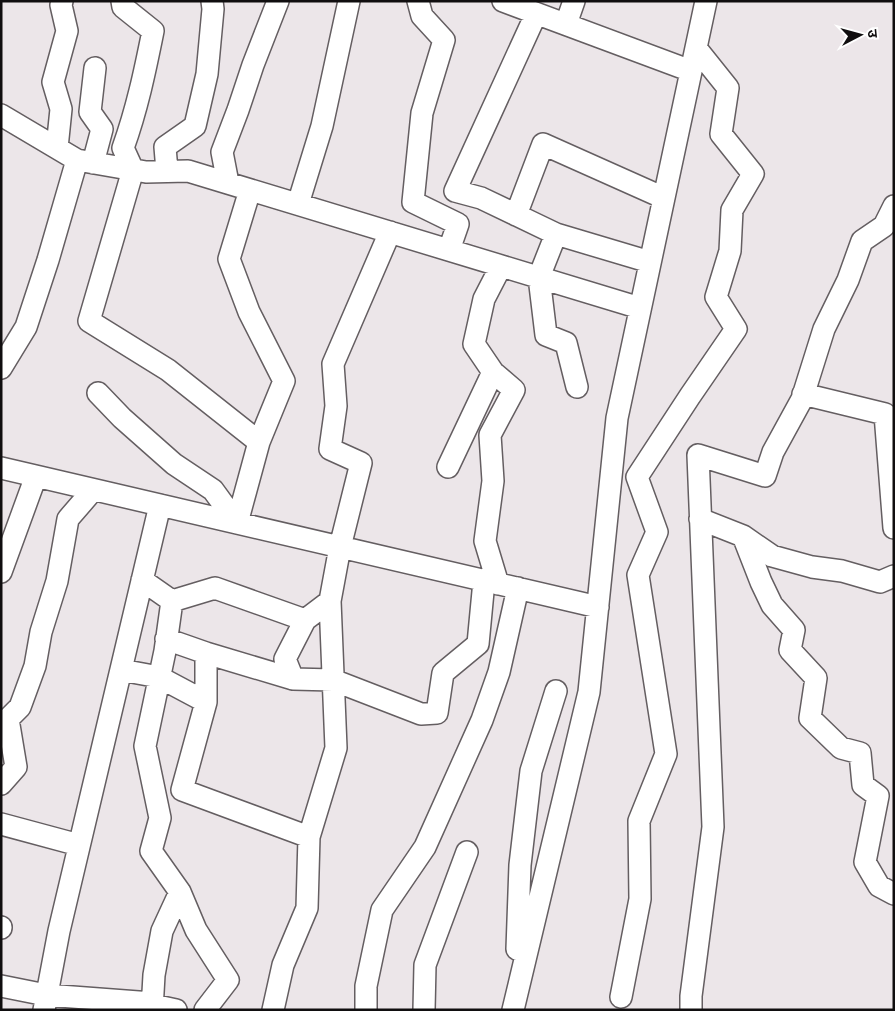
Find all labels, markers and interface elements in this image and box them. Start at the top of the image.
north arrow [835,10,885,60]
text: उ [865,29,881,39]

